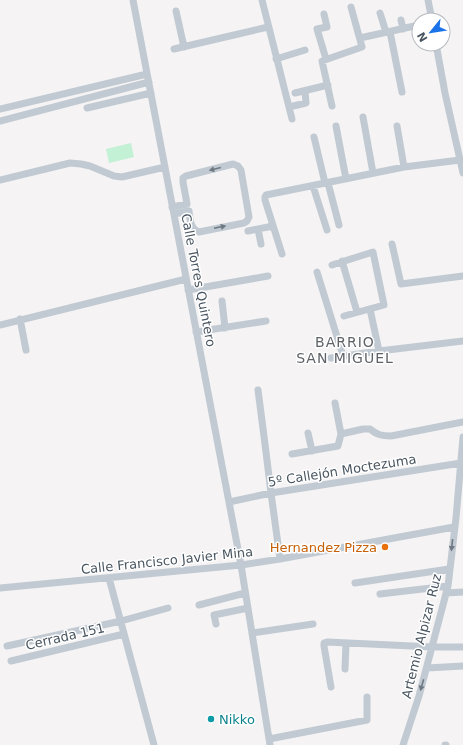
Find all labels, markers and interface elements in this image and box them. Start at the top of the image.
north arrow [411,12,451,52]
text: N [415,30,431,44]
one-way arrow [209,166,221,172]
street label: Calle Torres Quintero [178,212,219,348]
one-way arrow [214,224,227,230]
district label: BARRIO SAN MIGUEL [296,334,394,366]
street label: 5º Callejón Moctezuma [267,451,417,490]
one-way arrow [449,539,455,551]
place label: Hernandez Pizza [270,540,377,555]
marker: Hernandez Pizza [380,542,390,552]
street label: Calle Francisco Javier Mina [80,544,254,577]
street label: Artemio Alpizar Ruz [399,572,444,700]
street label: Cerrada 151 [24,620,106,653]
one-way arrow [419,680,425,692]
place label: Nikko [219,712,255,727]
marker: Nikko [206,714,216,724]

